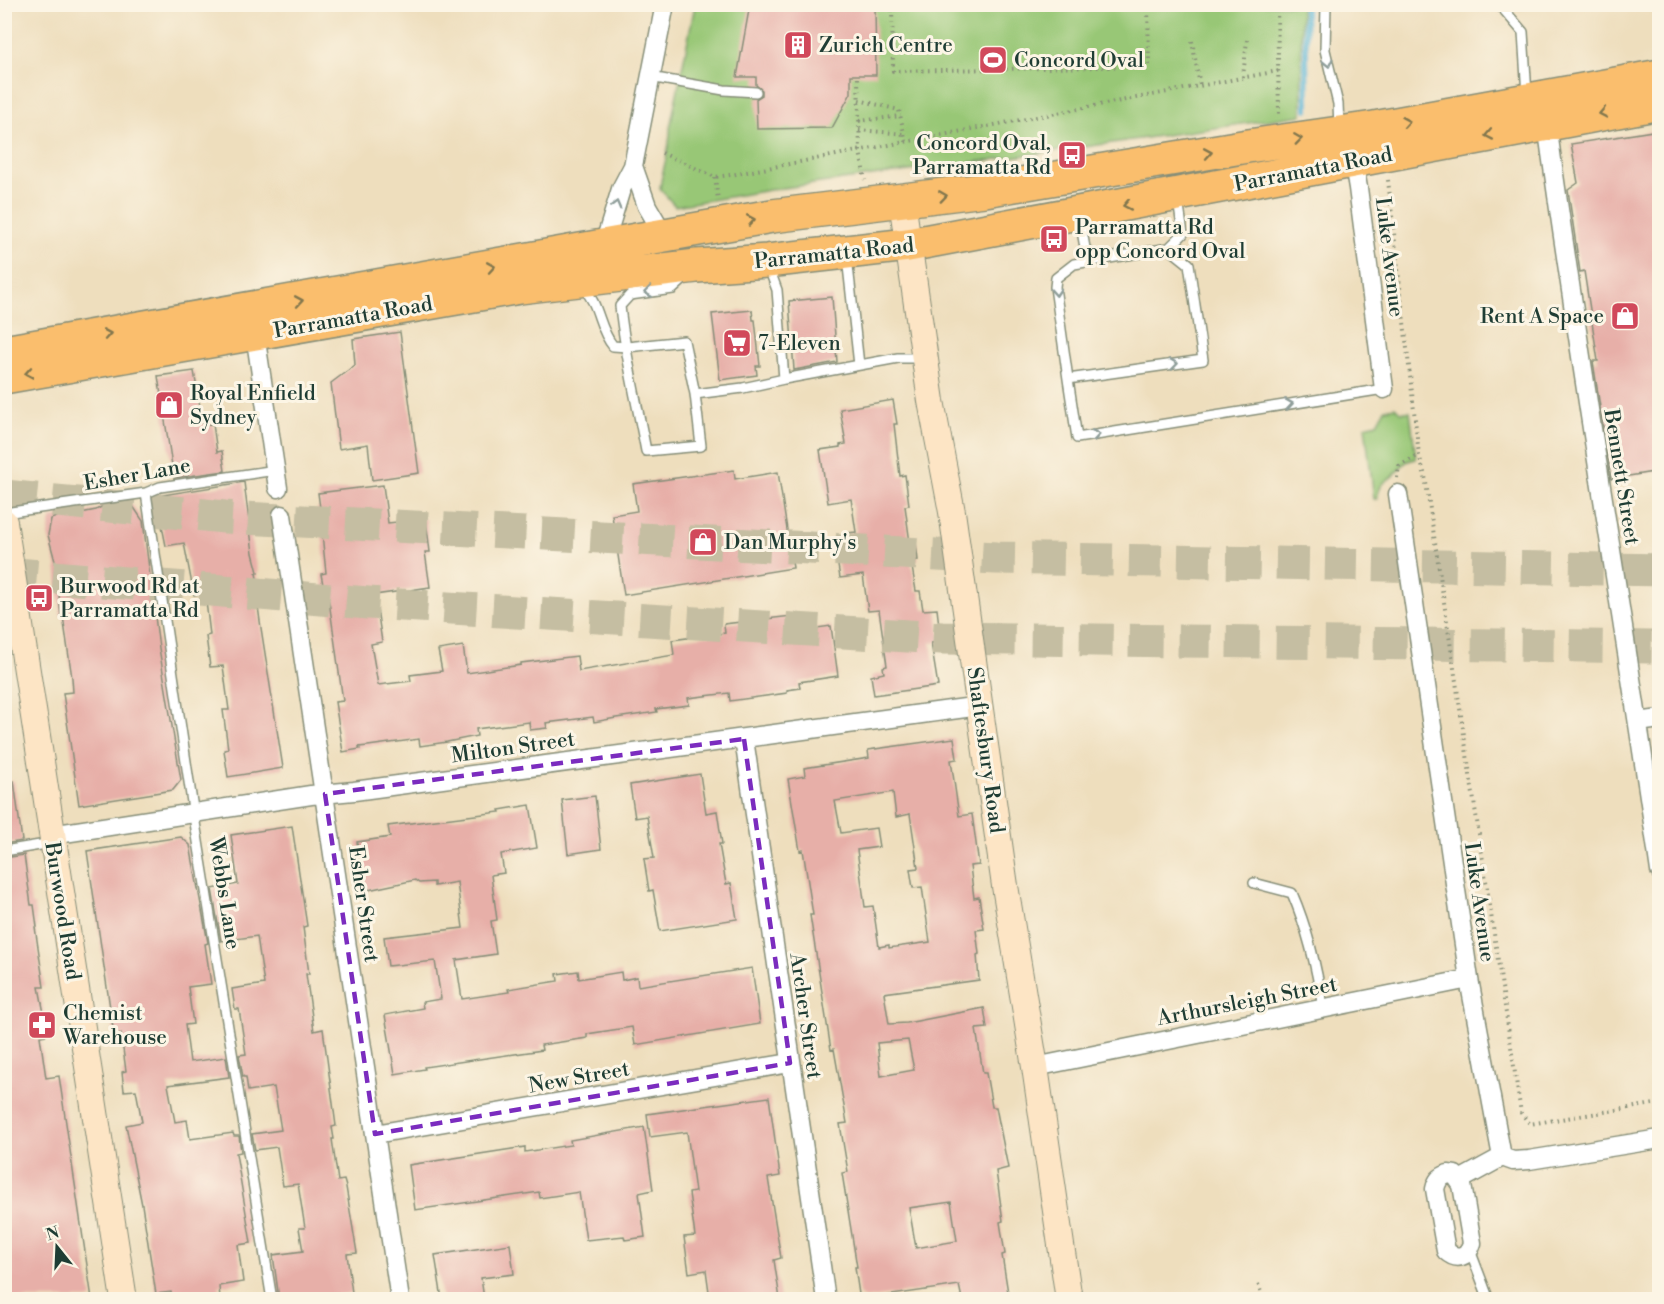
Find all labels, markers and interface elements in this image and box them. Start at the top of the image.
building icon: Zurich Centre [782,29,814,61]
place label: Zurich Centre [819,33,953,59]
sports icon: Concord Oval [977,44,1009,76]
place label: Concord Oval [1014,48,1144,74]
one-way arrow [1320,57,1333,67]
one-way arrow [1598,107,1608,119]
one-way arrow [1401,117,1411,129]
one-way arrow [1485,128,1495,141]
place label: Concord Oval, Parramatta Rd [912,131,1051,181]
one-way arrow [1293,133,1303,145]
bus stop icon: Concord Oval, Parramatta Rd [1056,139,1088,171]
street label: Parramatta Road [1232,142,1395,198]
one-way arrow [1203,147,1213,160]
one-way arrow [939,190,948,202]
street label: Luke Avenue [1369,196,1409,319]
one-way arrow [1122,198,1132,211]
one-way arrow [609,200,622,210]
one-way arrow [746,214,756,227]
place label: Parramatta Rd opp Concord Oval [1075,215,1245,265]
bus stop icon: Parramatta Rd opp Concord Oval [1038,223,1070,255]
street label: Parramatta Road [753,233,916,275]
one-way arrow [485,261,495,274]
one-way arrow [644,286,653,298]
one-way arrow [1050,287,1063,296]
street label: Parramatta Road [272,291,435,345]
one-way arrow [294,295,303,307]
shop icon: Rent A Space [1609,300,1641,332]
place label: Rent A Space [1480,304,1604,330]
supermarket icon: 7-Eleven [721,327,753,359]
one-way arrow [101,328,111,341]
place label: 7-Eleven [758,331,841,357]
one-way arrow [1169,359,1178,371]
one-way arrow [25,367,34,379]
place label: Royal Enfield Sydney [190,381,316,431]
shop icon: Royal Enfield Sydney [153,389,185,421]
one-way arrow [1284,399,1293,411]
street label: Bennett Street [1597,406,1645,548]
one-way arrow [1091,429,1101,442]
street label: Esher Lane [82,453,193,497]
shop icon: Dan Murphy's [687,526,719,558]
place label: Dan Murphy's [724,530,857,556]
place label: Burwood Rd at Parramatta Rd [59,574,200,624]
bus stop icon: Burwood Rd at Parramatta Rd [23,582,55,614]
street label: Shaftesbury Road [960,665,1010,835]
street label: Milton Street [450,726,577,770]
street label: Webbs Lane [202,834,246,951]
street label: Burwood Road [38,839,86,982]
street label: Luke Avenue [1458,841,1500,964]
street label: Esher Street [342,844,384,965]
street label: Archer Street [783,950,827,1081]
street label: Arthursleigh Street [1154,972,1340,1032]
place label: Chemist Warehouse [62,1001,167,1051]
pharmacy icon: Chemist Warehouse [26,1009,58,1041]
street label: New Street [527,1056,632,1100]
north arrow [27,1217,87,1277]
text: N [44,1222,62,1245]

